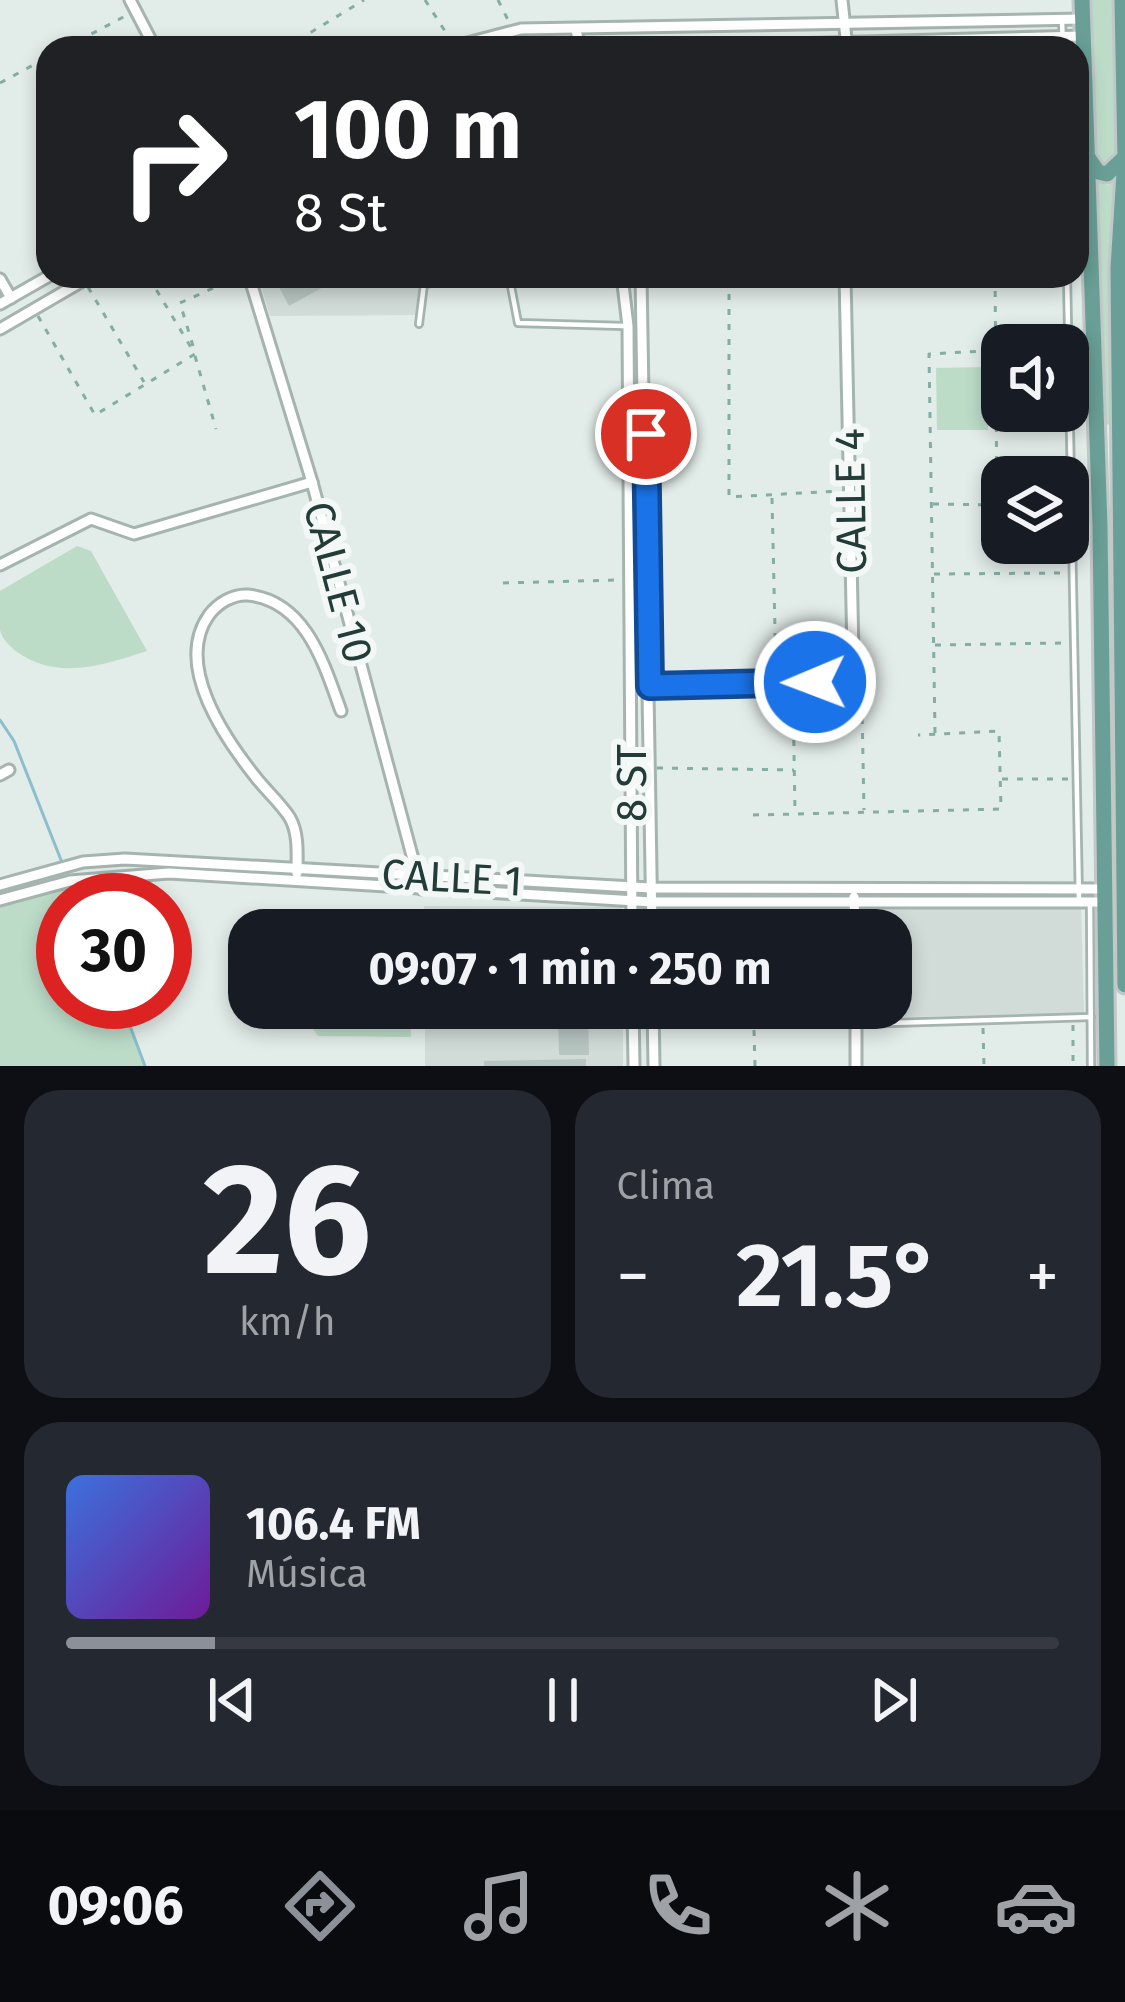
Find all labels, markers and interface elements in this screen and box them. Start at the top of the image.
text: 100 m [294,79,522,180]
icon: right [96,84,252,240]
text: 8 St [294,181,387,245]
map controls [981,324,1089,564]
button: sound [981,324,1089,432]
pin [595,383,697,485]
icon: arrive [613,401,679,467]
street label: CALLE 4 [825,428,877,574]
button: layers [981,456,1089,564]
street label: CALLE 10 [293,496,383,668]
position arrow [752,619,878,745]
street label: 8 ST [607,744,657,822]
street label: CALLE 1 [380,849,524,907]
speed limit sign: 30 [36,873,192,1029]
text: 09:07 · 1 min · 250 m [368,942,772,996]
text: 26 [203,1127,372,1314]
text: Clima [617,1163,715,1209]
text: 21.5° [736,1222,939,1330]
text: − [617,1237,650,1316]
text: + [1026,1237,1059,1316]
text: km/h [239,1299,336,1345]
text: 106.4 FM [246,1497,421,1551]
text: Música [246,1551,368,1597]
icon: previous [199,1667,265,1733]
icon: pause [530,1667,596,1733]
icon: next [861,1667,927,1733]
icon: directions [278,1864,362,1948]
icon: music [457,1864,541,1948]
icon: phone [636,1864,720,1948]
icon: climate [815,1864,899,1948]
icon: car [994,1864,1078,1948]
text: 09:06 [47,1874,184,1938]

